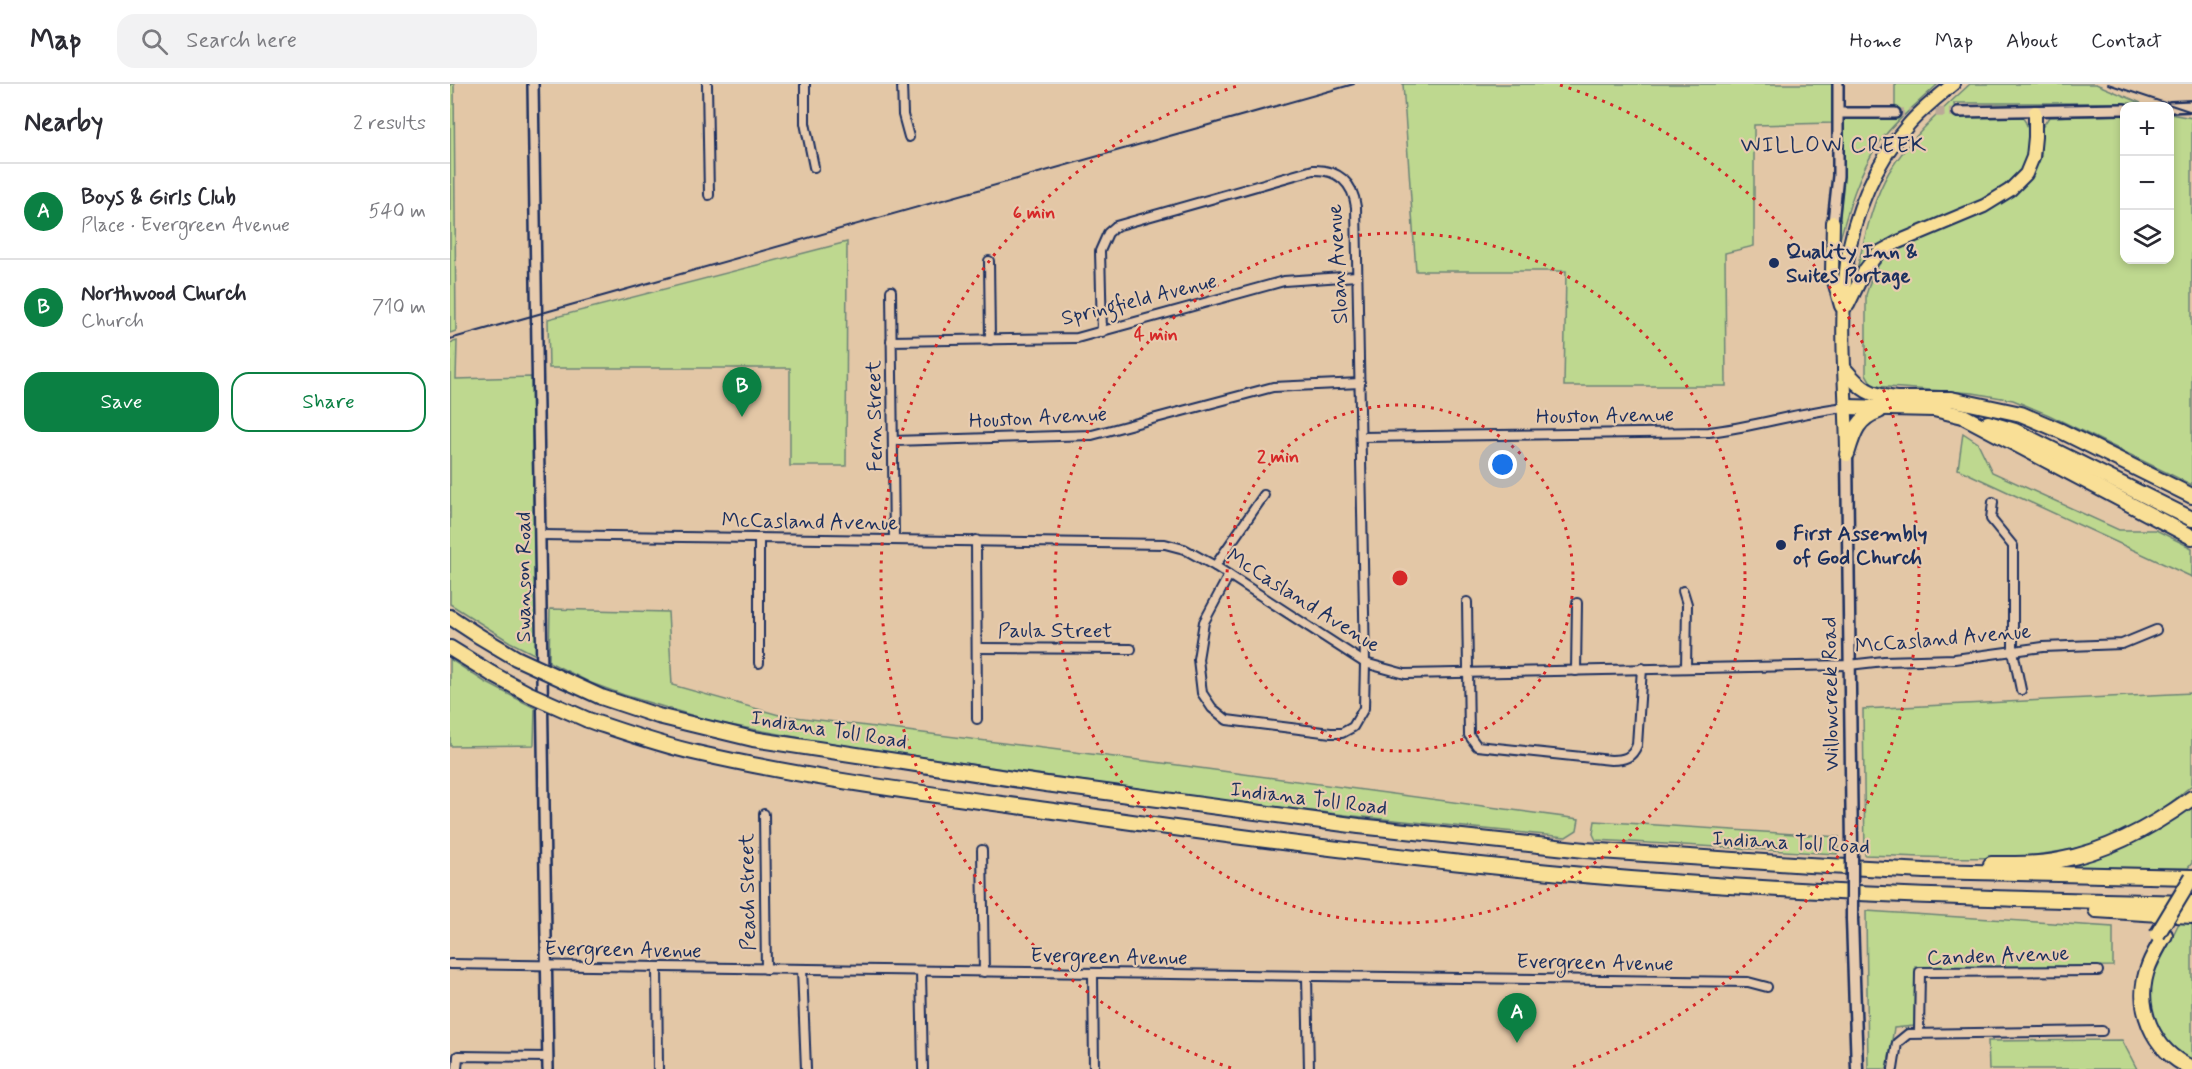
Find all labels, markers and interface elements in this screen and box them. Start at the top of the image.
search box [117,14,537,68]
text: Map [30,23,81,60]
icon: search [138,25,171,58]
text: Search here [186,27,297,55]
text: Home [1850,27,1902,55]
text: Map [1935,27,1973,55]
text: About [2006,27,2058,55]
text: Contact [2091,27,2162,55]
map controls [2120,102,2174,264]
button: + [2120,102,2174,156]
text: Nearby [24,106,103,140]
text: 2 results [353,110,426,137]
district label: WILLOW CREEK [1740,132,1928,160]
button: − [2120,156,2174,210]
text: Boys & Girls Club [81,184,236,212]
text: A [37,198,50,225]
text: 540 m [369,198,426,225]
text: 6 min [1013,201,1055,225]
street label: Sloan Avenue [1321,203,1355,325]
button: layers [2120,210,2174,264]
text: Place · Evergreen Avenue [81,212,290,239]
place label: Quality Inn & Suites Portage [1786,238,1918,290]
marker: Quality Inn & Suites Portage [1767,256,1781,270]
street label: Springfield Avenue [1059,267,1220,335]
text: Northwood Church [81,280,247,308]
text: B [37,294,50,321]
text: 710 m [372,294,426,321]
text: Church [81,308,144,335]
text: 4 min [1134,323,1178,347]
street label: Fern Street [860,359,890,472]
pin: B [722,368,762,417]
button: Save [24,372,219,432]
button: Share [231,372,426,432]
street label: Houston Avenue [968,400,1108,436]
street label: Houston Avenue [1536,401,1674,431]
text: 2 min [1257,445,1299,469]
your location [1488,450,1517,479]
street label: McCasland Avenue [721,506,899,538]
street label: Swanson Road [510,512,538,642]
place label: First Assembly of God Church [1793,520,1928,572]
marker: First Assembly of God Church [1774,538,1788,552]
street label: McCasland Avenue [1221,542,1386,660]
centre of rings [1390,568,1410,588]
street label: Willowcreek Road [1816,616,1846,771]
street label: Paula Street [998,617,1112,645]
street label: McCasland Avenue [1854,617,2032,661]
street label: Indiana Toll Road [749,704,909,756]
street label: Indiana Toll Road [1229,775,1389,823]
street label: Indiana Toll Road [1711,825,1871,861]
street label: Peach Street [733,832,763,951]
street label: Evergreen Avenue [544,935,702,966]
street label: Canden Avenue [1926,940,2070,972]
street label: Evergreen Avenue [1030,942,1188,973]
street label: Evergreen Avenue [1516,948,1674,979]
pin: A [1498,994,1536,1043]

